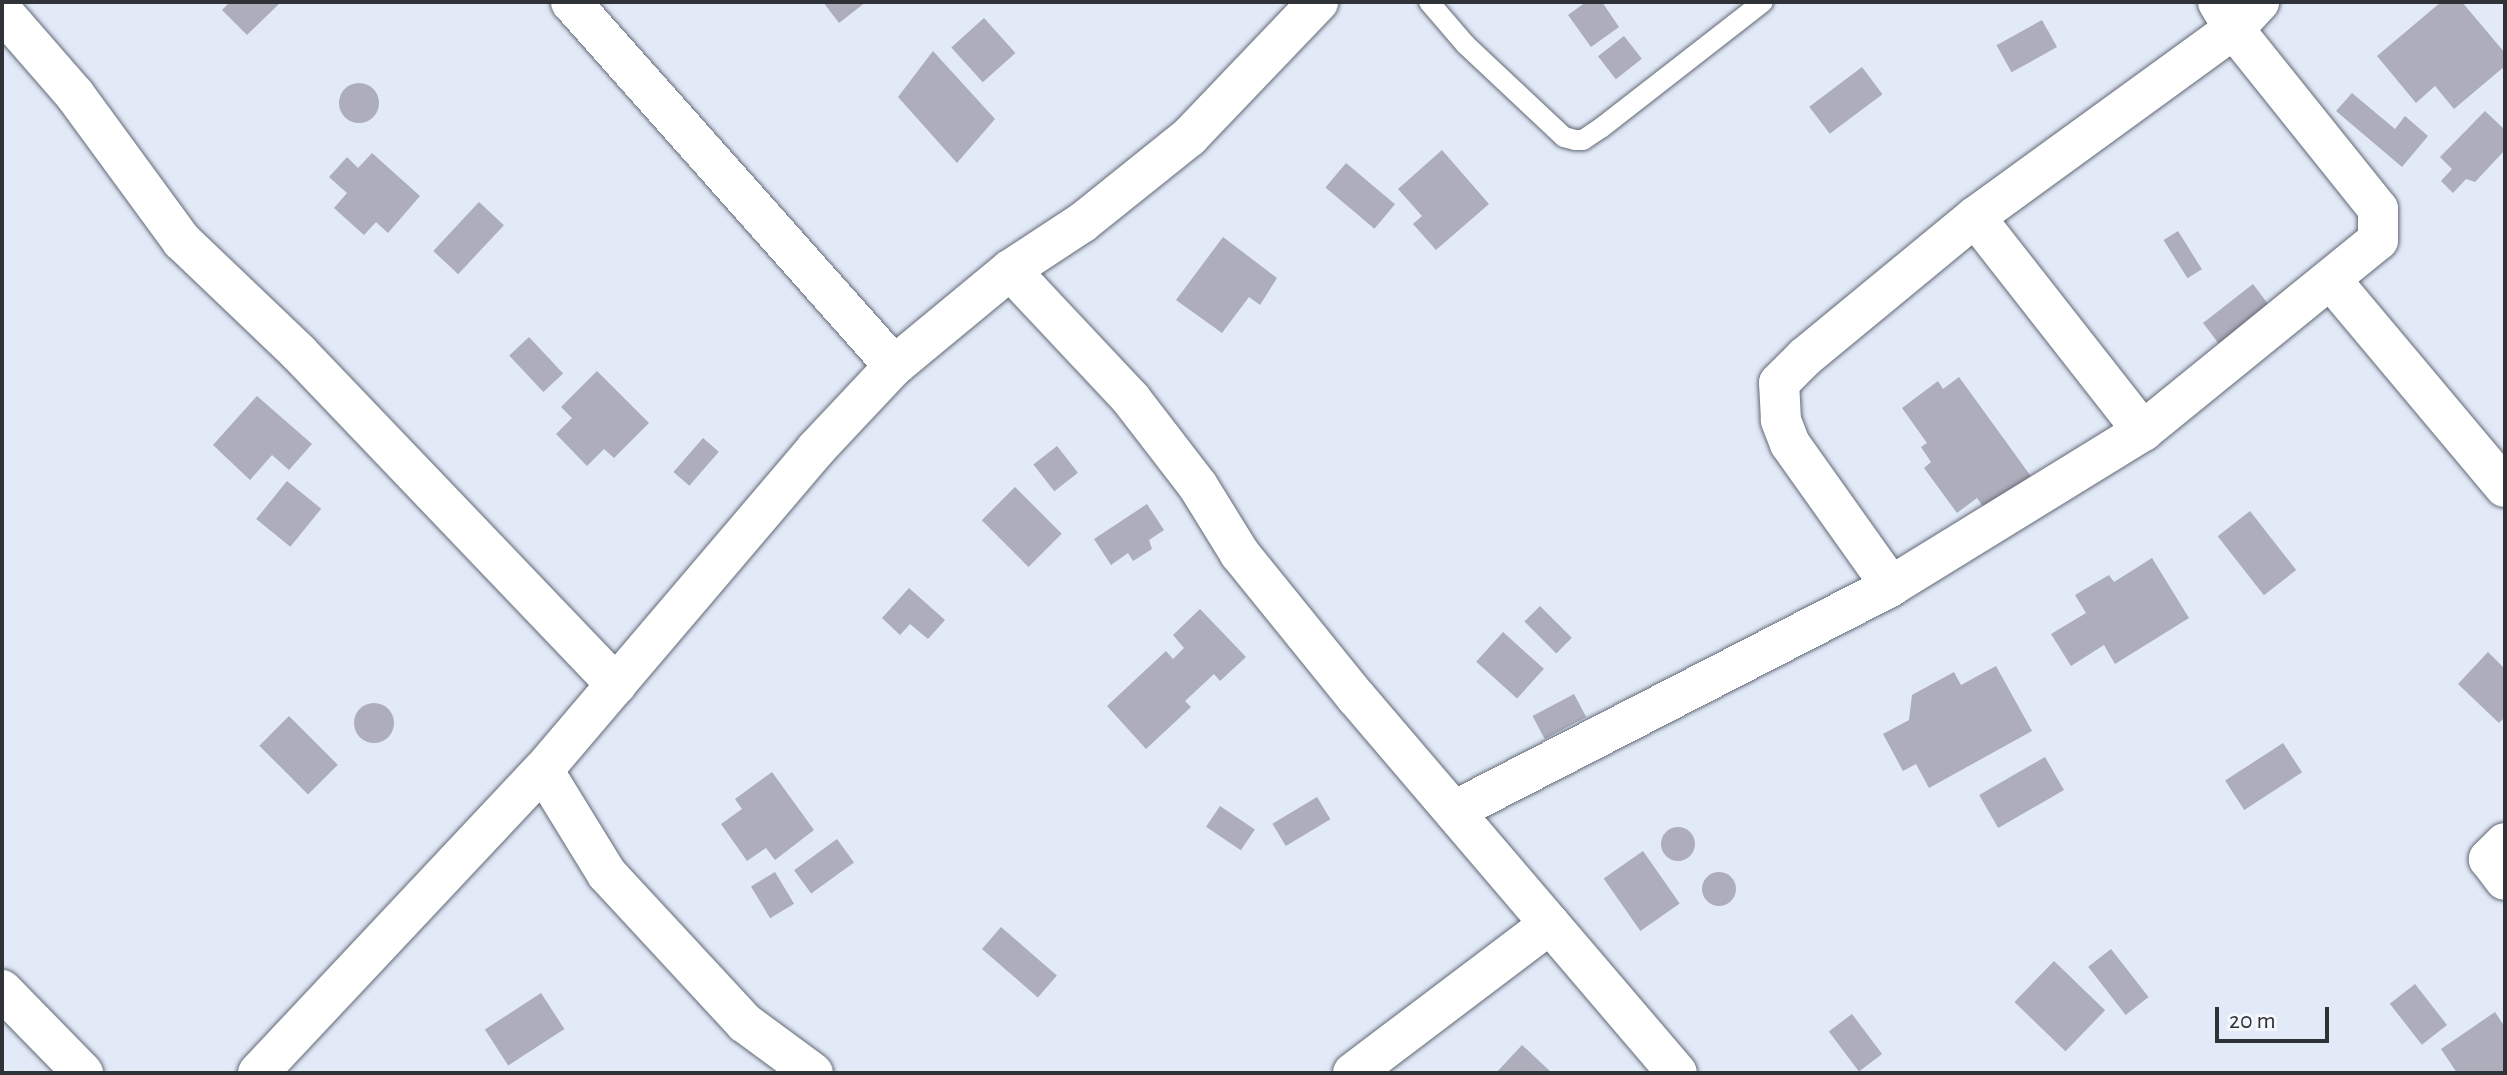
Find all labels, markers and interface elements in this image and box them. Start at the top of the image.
scale bar [2219,991,2333,1041]
text: 20 m [2229,1009,2276,1033]

